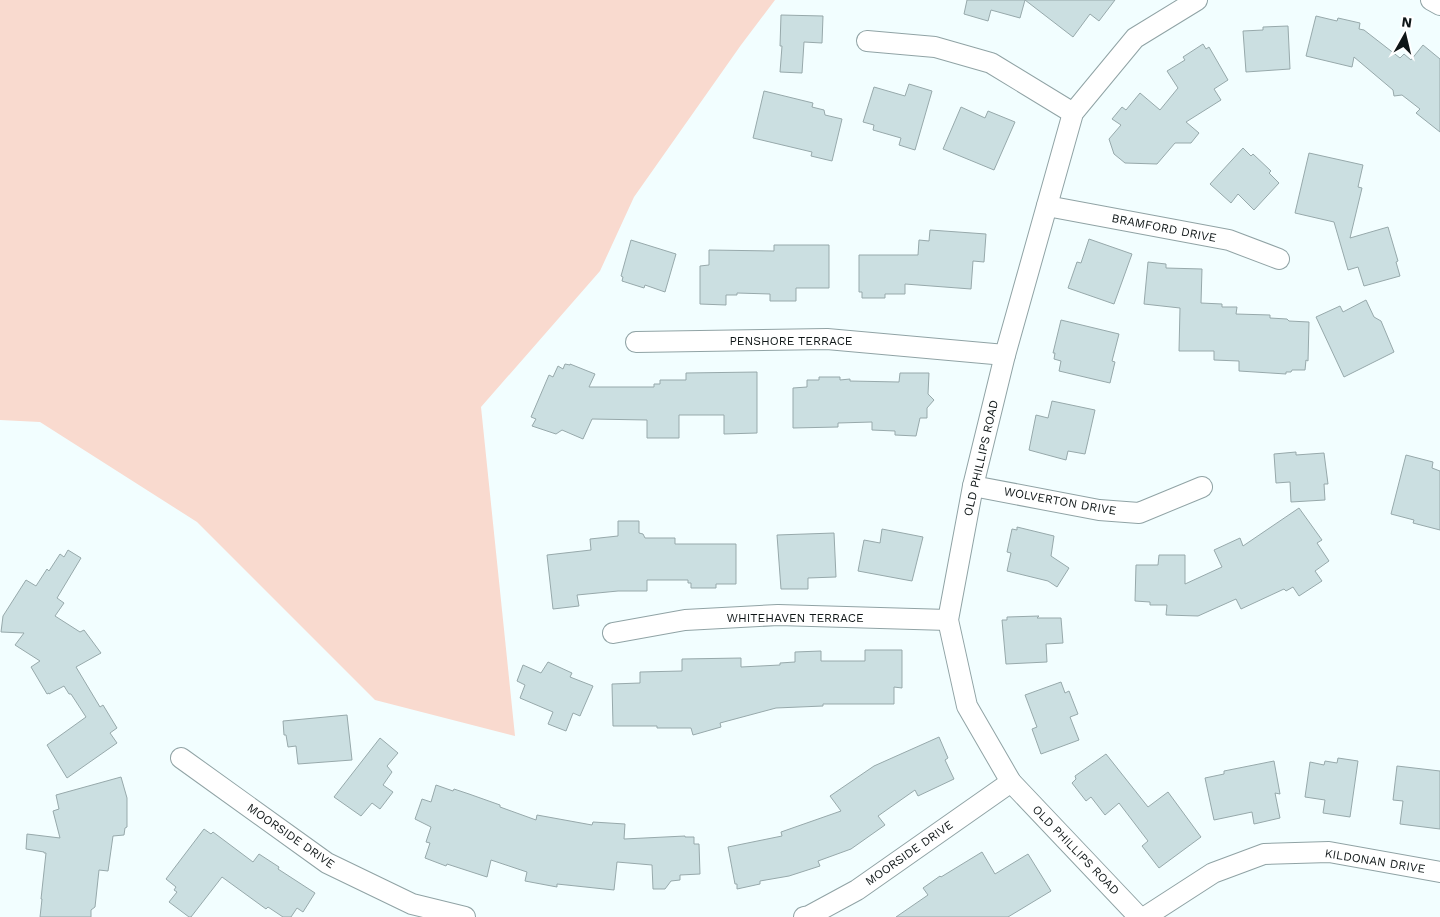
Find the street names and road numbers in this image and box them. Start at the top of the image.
street label: BRAMFORD DRIVE [1110,211,1218,245]
street label: PENSHORE TERRACE [729,334,853,348]
street label: OLD PHILLIPS ROAD [961,399,1001,517]
street label: WOLVERTON DRIVE [1003,484,1118,518]
street label: WHITEHAVEN TERRACE [726,611,864,625]
street label: MOORSIDE DRIVE [245,801,338,872]
street label: OLD PHILLIPS ROAD [1030,802,1122,898]
street label: MOORSIDE DRIVE [863,817,956,888]
street label: KILDONAN DRIVE [1324,846,1427,876]

